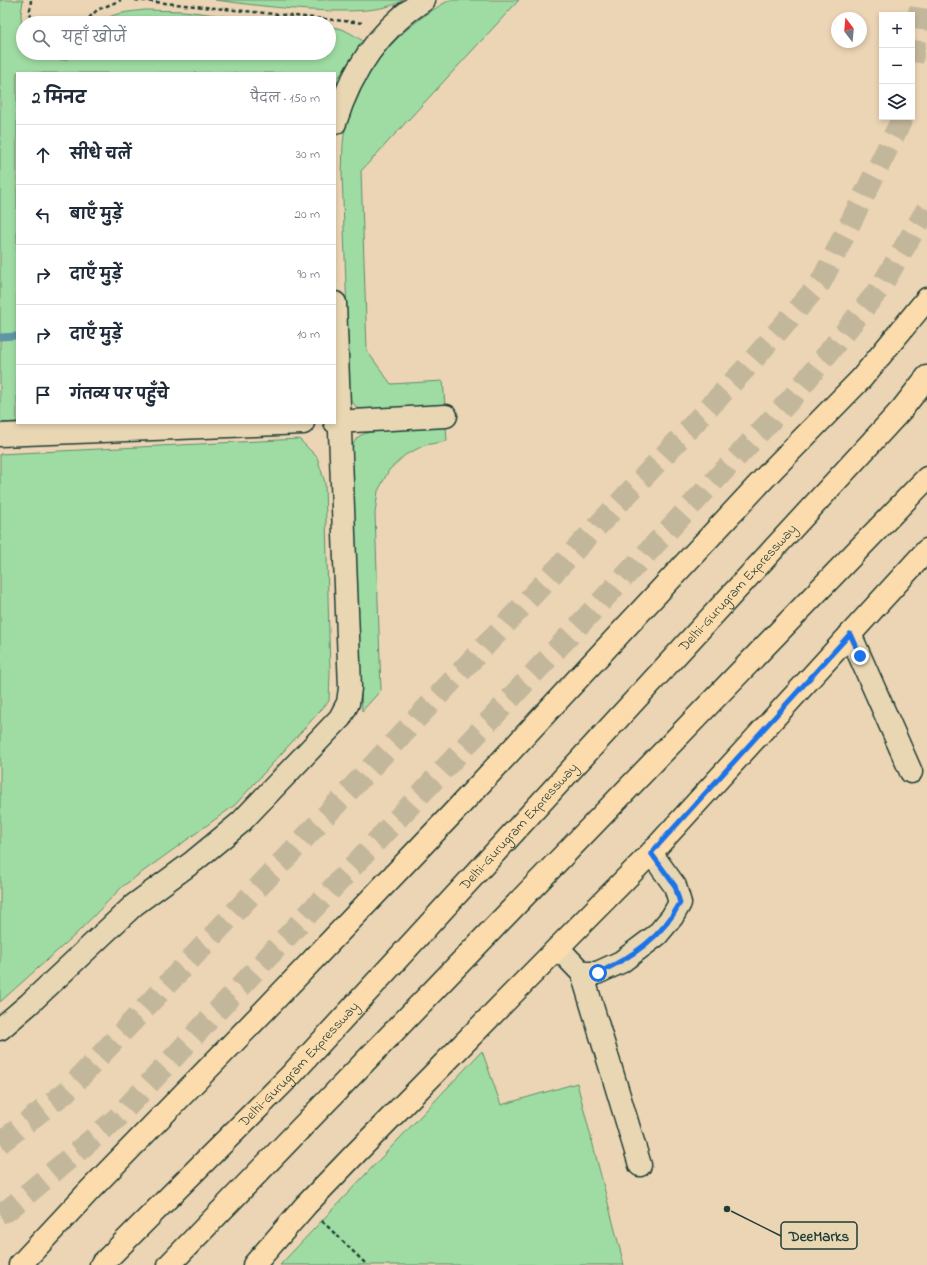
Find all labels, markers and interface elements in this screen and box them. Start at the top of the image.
north arrow [831,12,867,48]
map controls [879,12,915,120]
button: + [879,12,915,48]
search box [16,16,336,60]
icon: search [30,27,52,49]
text: यहाँ खोजें [62,27,126,49]
button: − [879,48,915,84]
button: layers [879,84,915,120]
text: 2 मिनट [32,86,86,111]
text: पैदल · 150 m [250,89,320,108]
icon: ahead [32,144,54,166]
text: सीधे चलें [70,144,131,166]
text: 30 m [296,145,320,164]
icon: left [32,204,54,226]
text: बाएँ मुड़ें [70,204,123,226]
text: 20 m [295,205,320,224]
icon: right [32,264,54,286]
text: दाएँ मुड़ें [70,264,122,286]
text: 90 m [297,265,320,284]
icon: right [32,324,54,346]
text: दाएँ मुड़ें [70,324,122,346]
text: 10 m [297,325,320,344]
icon: arrive [32,384,54,406]
text: गंतव्य पर पहुँचे [70,384,169,406]
street label: Delhi-Gurugram Expressway [673,519,803,657]
route end [851,647,869,665]
street label: Delhi-Gurugram Expressway [454,758,584,896]
route start [589,964,607,982]
street label: Delhi-Gurugram Expressway [233,996,365,1133]
callout: DeeMarks [781,1222,857,1249]
text: DeeMarks [788,1226,850,1248]

